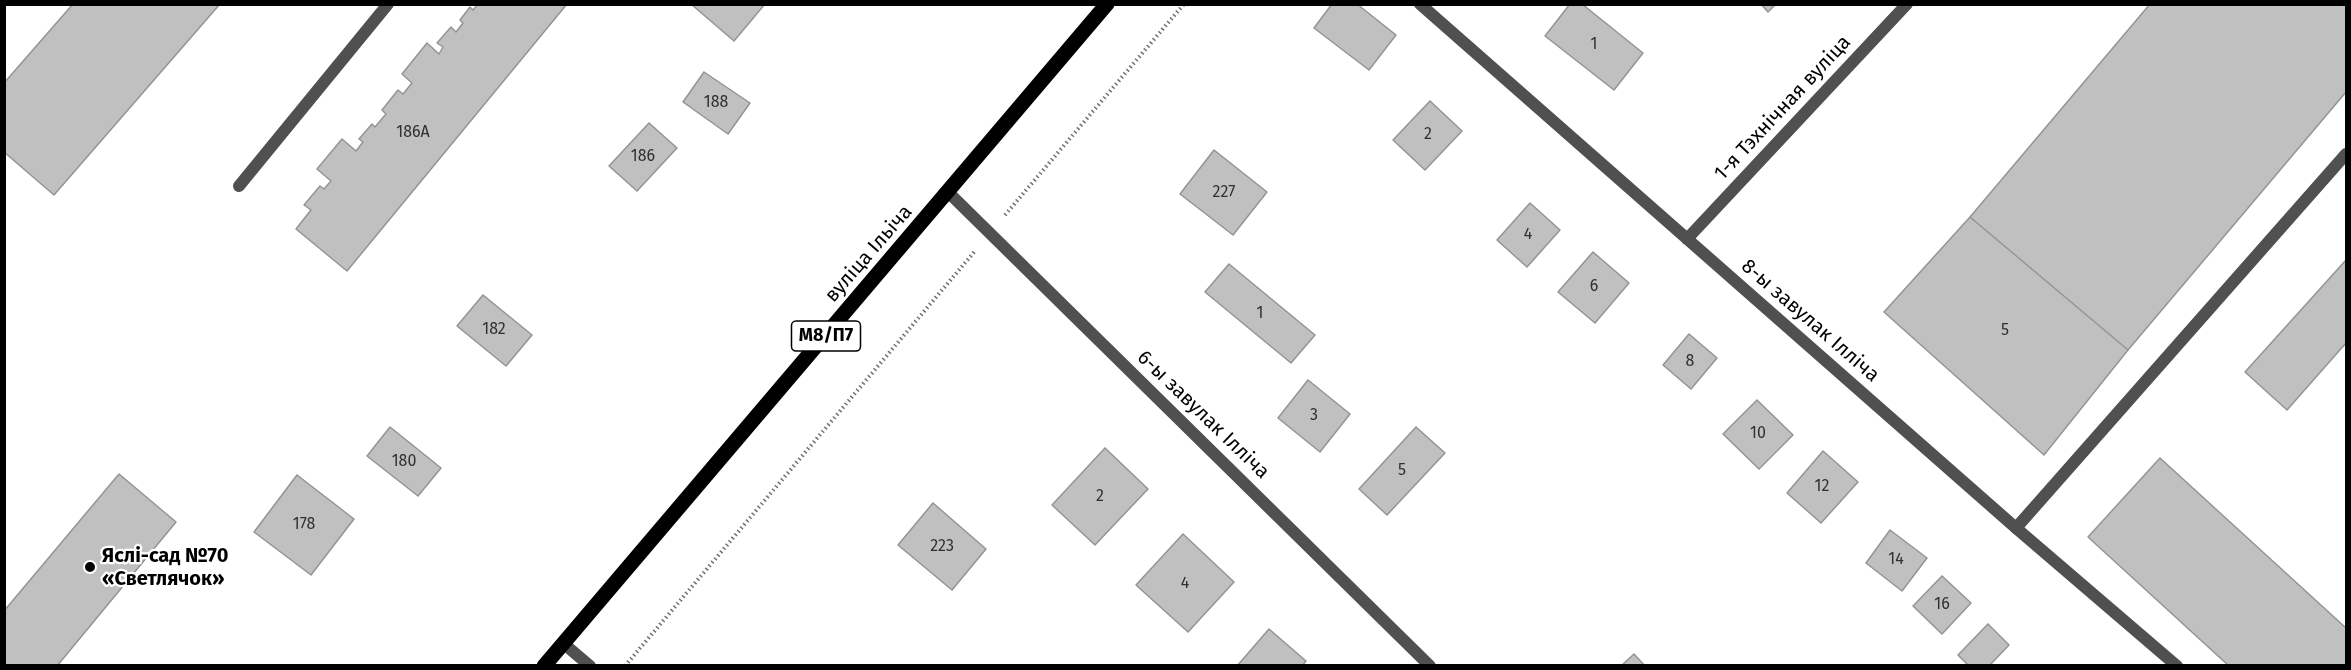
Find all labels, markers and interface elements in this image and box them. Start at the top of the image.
street label: 1-я Тэхнічная вуліца [1710,31,1856,185]
house number: 1 [1591,35,1597,55]
house number: 188 [704,93,728,113]
house number: 186А [396,123,430,143]
house number: 2 [1424,125,1432,145]
house number: 186 [631,147,655,167]
house number: 227 [1213,183,1235,203]
street label: вуліца Ільіча [820,200,918,308]
house number: 4 [1524,225,1532,245]
street label: 8-ы завулак Ілліча [1736,255,1884,387]
house number: 6 [1590,277,1598,297]
house number: 1 [1257,304,1263,324]
house number: 182 [482,320,506,340]
road number: М8/П7 [792,321,860,351]
house number: 5 [2001,321,2009,341]
street label: 6-ы завулак Ілліча [1132,346,1274,484]
house number: 8 [1686,352,1694,372]
house number: 3 [1310,406,1318,426]
house number: 10 [1750,424,1766,444]
house number: 180 [392,452,416,472]
house number: 5 [1398,461,1406,481]
house number: 12 [1815,477,1829,497]
house number: 2 [1096,487,1104,507]
house number: 178 [293,515,315,535]
house number: 223 [930,537,954,557]
place label: Яслі-сад №70 «Светлячок» [102,544,228,591]
house number: 14 [1888,550,1904,570]
marker: Яслі-сад №70 «Светлячок» [83,560,97,574]
house number: 4 [1181,574,1189,594]
house number: 16 [1934,595,1950,615]

